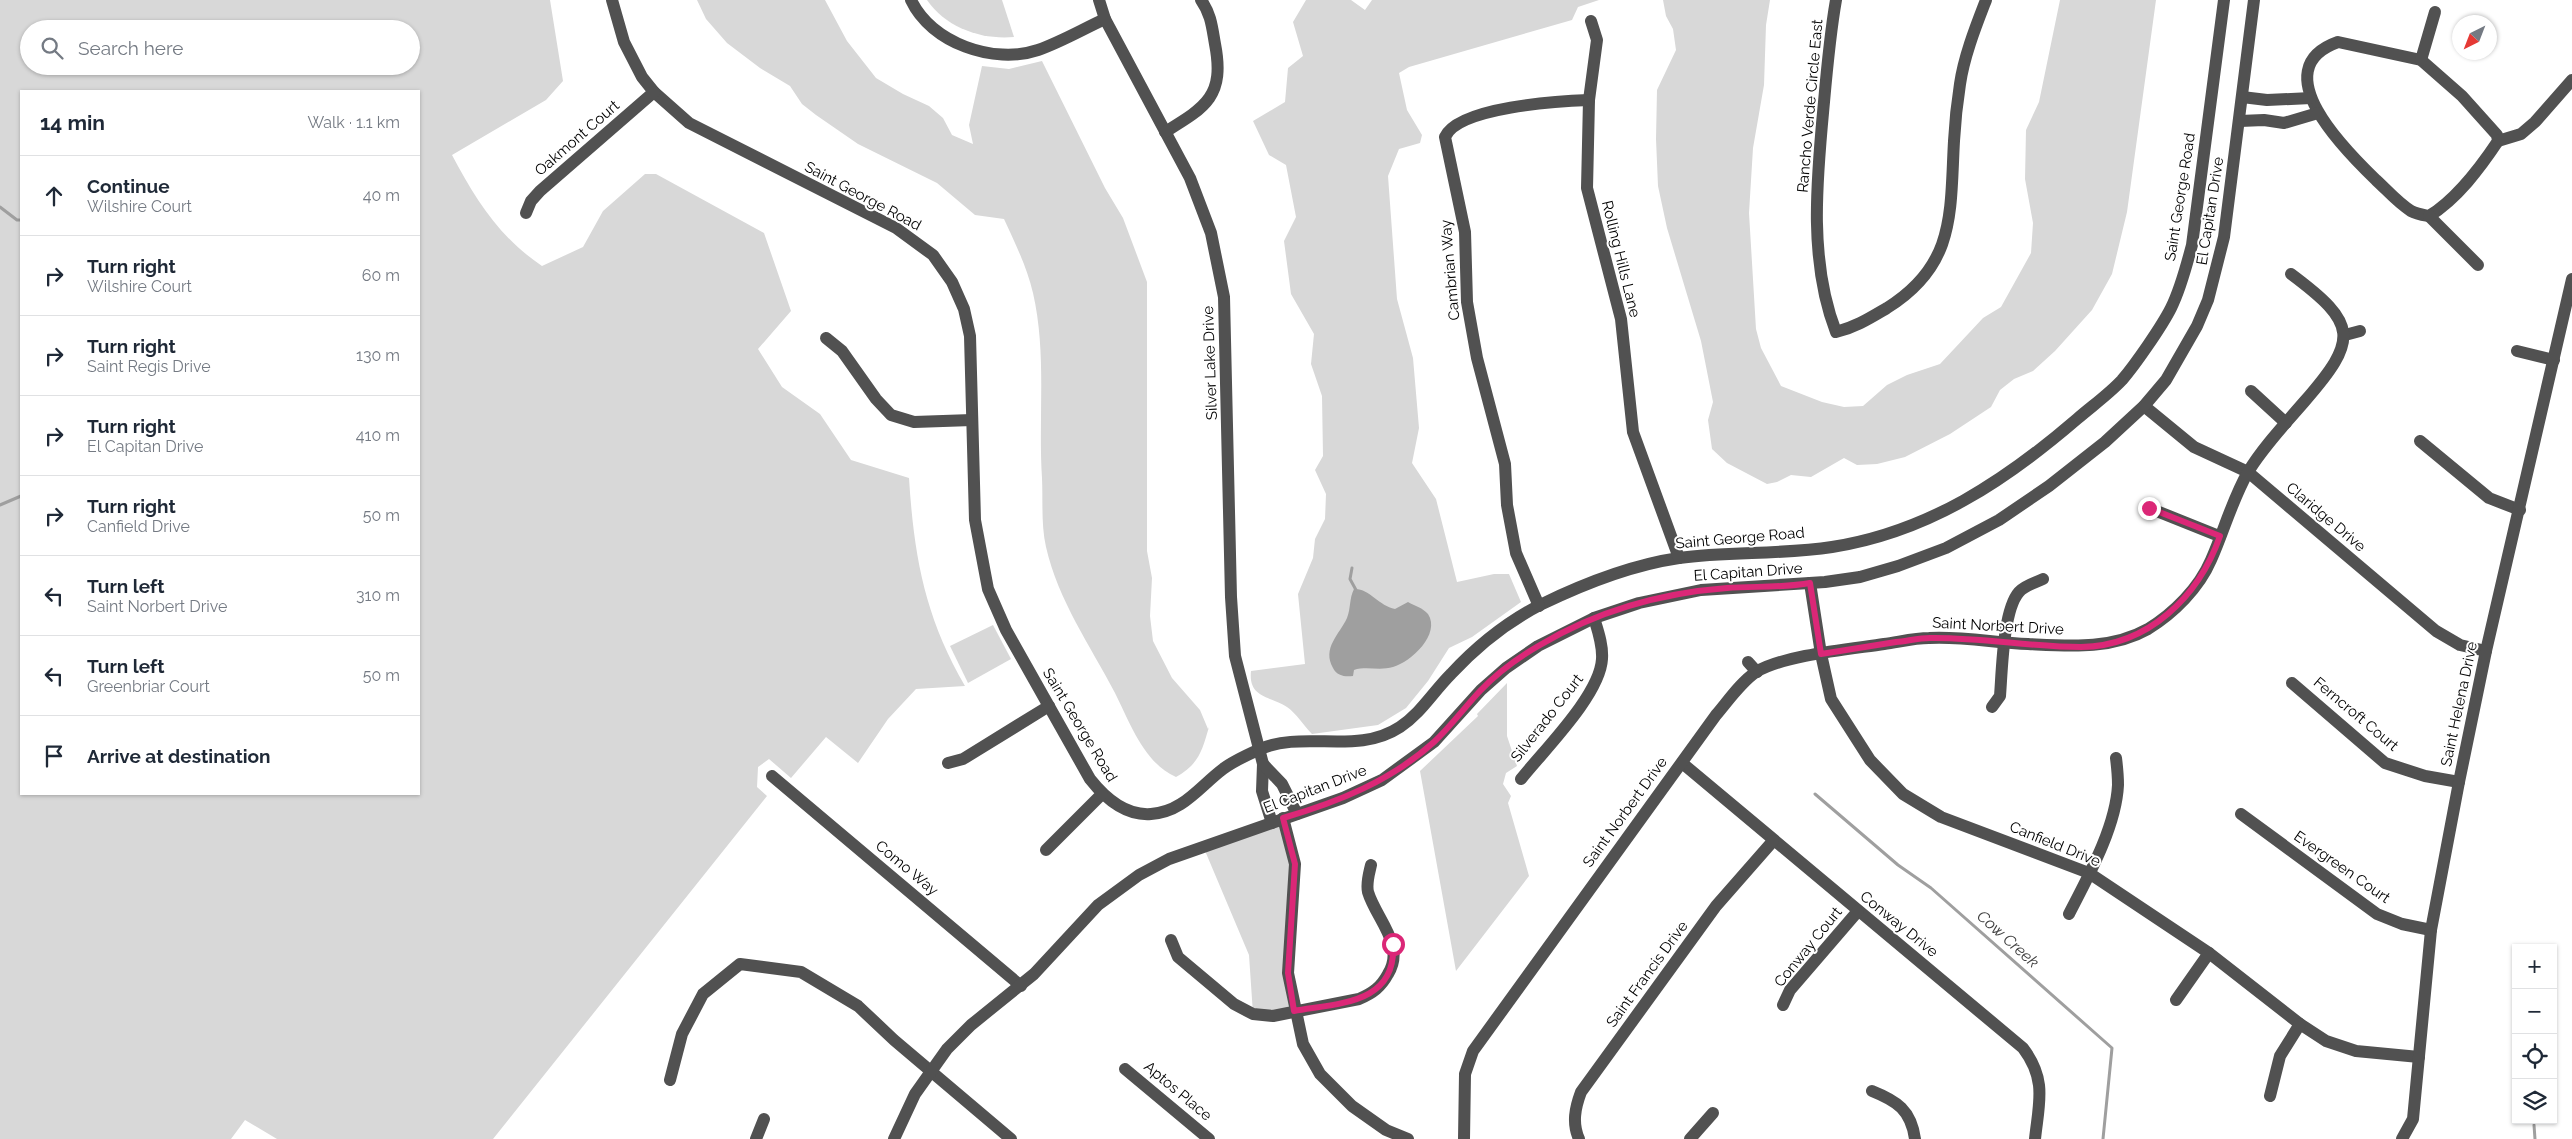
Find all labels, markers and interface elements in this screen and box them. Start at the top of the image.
north arrow [2452,15,2497,60]
street label: Rancho Verde Circle East [1793,19,1827,193]
search box [20,20,420,75]
icon: search [38,34,66,62]
text: Search here [78,37,184,59]
street label: Oakmont Court [531,96,623,180]
text: 14 min [40,110,105,135]
text: Walk · 1.1 km [307,113,400,132]
street label: Saint George Road [2161,132,2199,262]
street label: El Capitan Drive [2193,156,2227,266]
street label: Saint George Road [802,158,924,234]
text: Continue [87,175,170,197]
icon: ahead [40,182,68,210]
text: 40 m [363,186,400,205]
text: Wilshire Court [87,197,192,216]
street label: Rolling Hills Lane [1598,199,1644,319]
street label: Cambrian Way [1437,219,1463,321]
text: Turn right [87,255,176,277]
icon: right [40,262,68,290]
text: 60 m [362,266,400,285]
text: Wilshire Court [87,277,192,296]
street label: Silver Lake Drive [1199,305,1221,420]
text: Turn right [87,335,176,357]
icon: right [40,342,68,370]
text: 130 m [356,346,400,365]
text: Saint Regis Drive [87,357,211,376]
text: Turn right [87,415,176,437]
icon: right [40,422,68,450]
text: 410 m [356,426,400,445]
text: El Capitan Drive [87,437,203,456]
street label: Claridge Drive [2283,479,2370,556]
text: Turn right [87,495,176,517]
route end [2138,497,2161,520]
icon: right [40,502,68,530]
text: 50 m [363,506,400,525]
text: Canfield Drive [87,517,190,536]
street label: Saint George Road [1675,523,1805,553]
street label: El Capitan Drive [1693,559,1803,585]
text: Turn left [87,575,164,597]
icon: left [40,582,68,610]
text: 310 m [356,586,400,605]
text: Saint Norbert Drive [87,597,227,616]
street label: Saint Norbert Drive [1932,614,2064,638]
street label: Saint Helena Drive [2437,640,2481,768]
text: Turn left [87,655,164,677]
icon: left [40,662,68,690]
street label: Saint George Road [1039,665,1121,785]
text: 50 m [363,666,400,685]
street label: Silverado Court [1507,670,1587,766]
street label: Ferncroft Court [2310,673,2402,755]
text: Greenbriar Court [87,677,210,696]
icon: arrive [40,742,68,770]
text: Arrive at destination [87,745,271,767]
street label: Saint Norbert Drive [1579,753,1671,871]
street label: El Capitan Drive [1261,761,1369,817]
street label: Canfield Drive [2007,818,2103,870]
street label: Evergreen Court [2290,827,2394,907]
street label: Como Way [872,837,942,899]
street label: Conway Drive [1856,887,1942,961]
street label: Conway Court [1770,903,1846,991]
water label: Cow Creek [1973,906,2043,972]
street label: Saint Francis Drive [1602,917,1692,1031]
route start [1382,933,1405,956]
map controls [2512,944,2557,1124]
button: + [2512,944,2557,989]
button: − [2512,989,2557,1034]
button: locate [2512,1034,2557,1079]
street label: Aptos Place [1141,1058,1216,1125]
button: layers [2512,1079,2557,1124]

